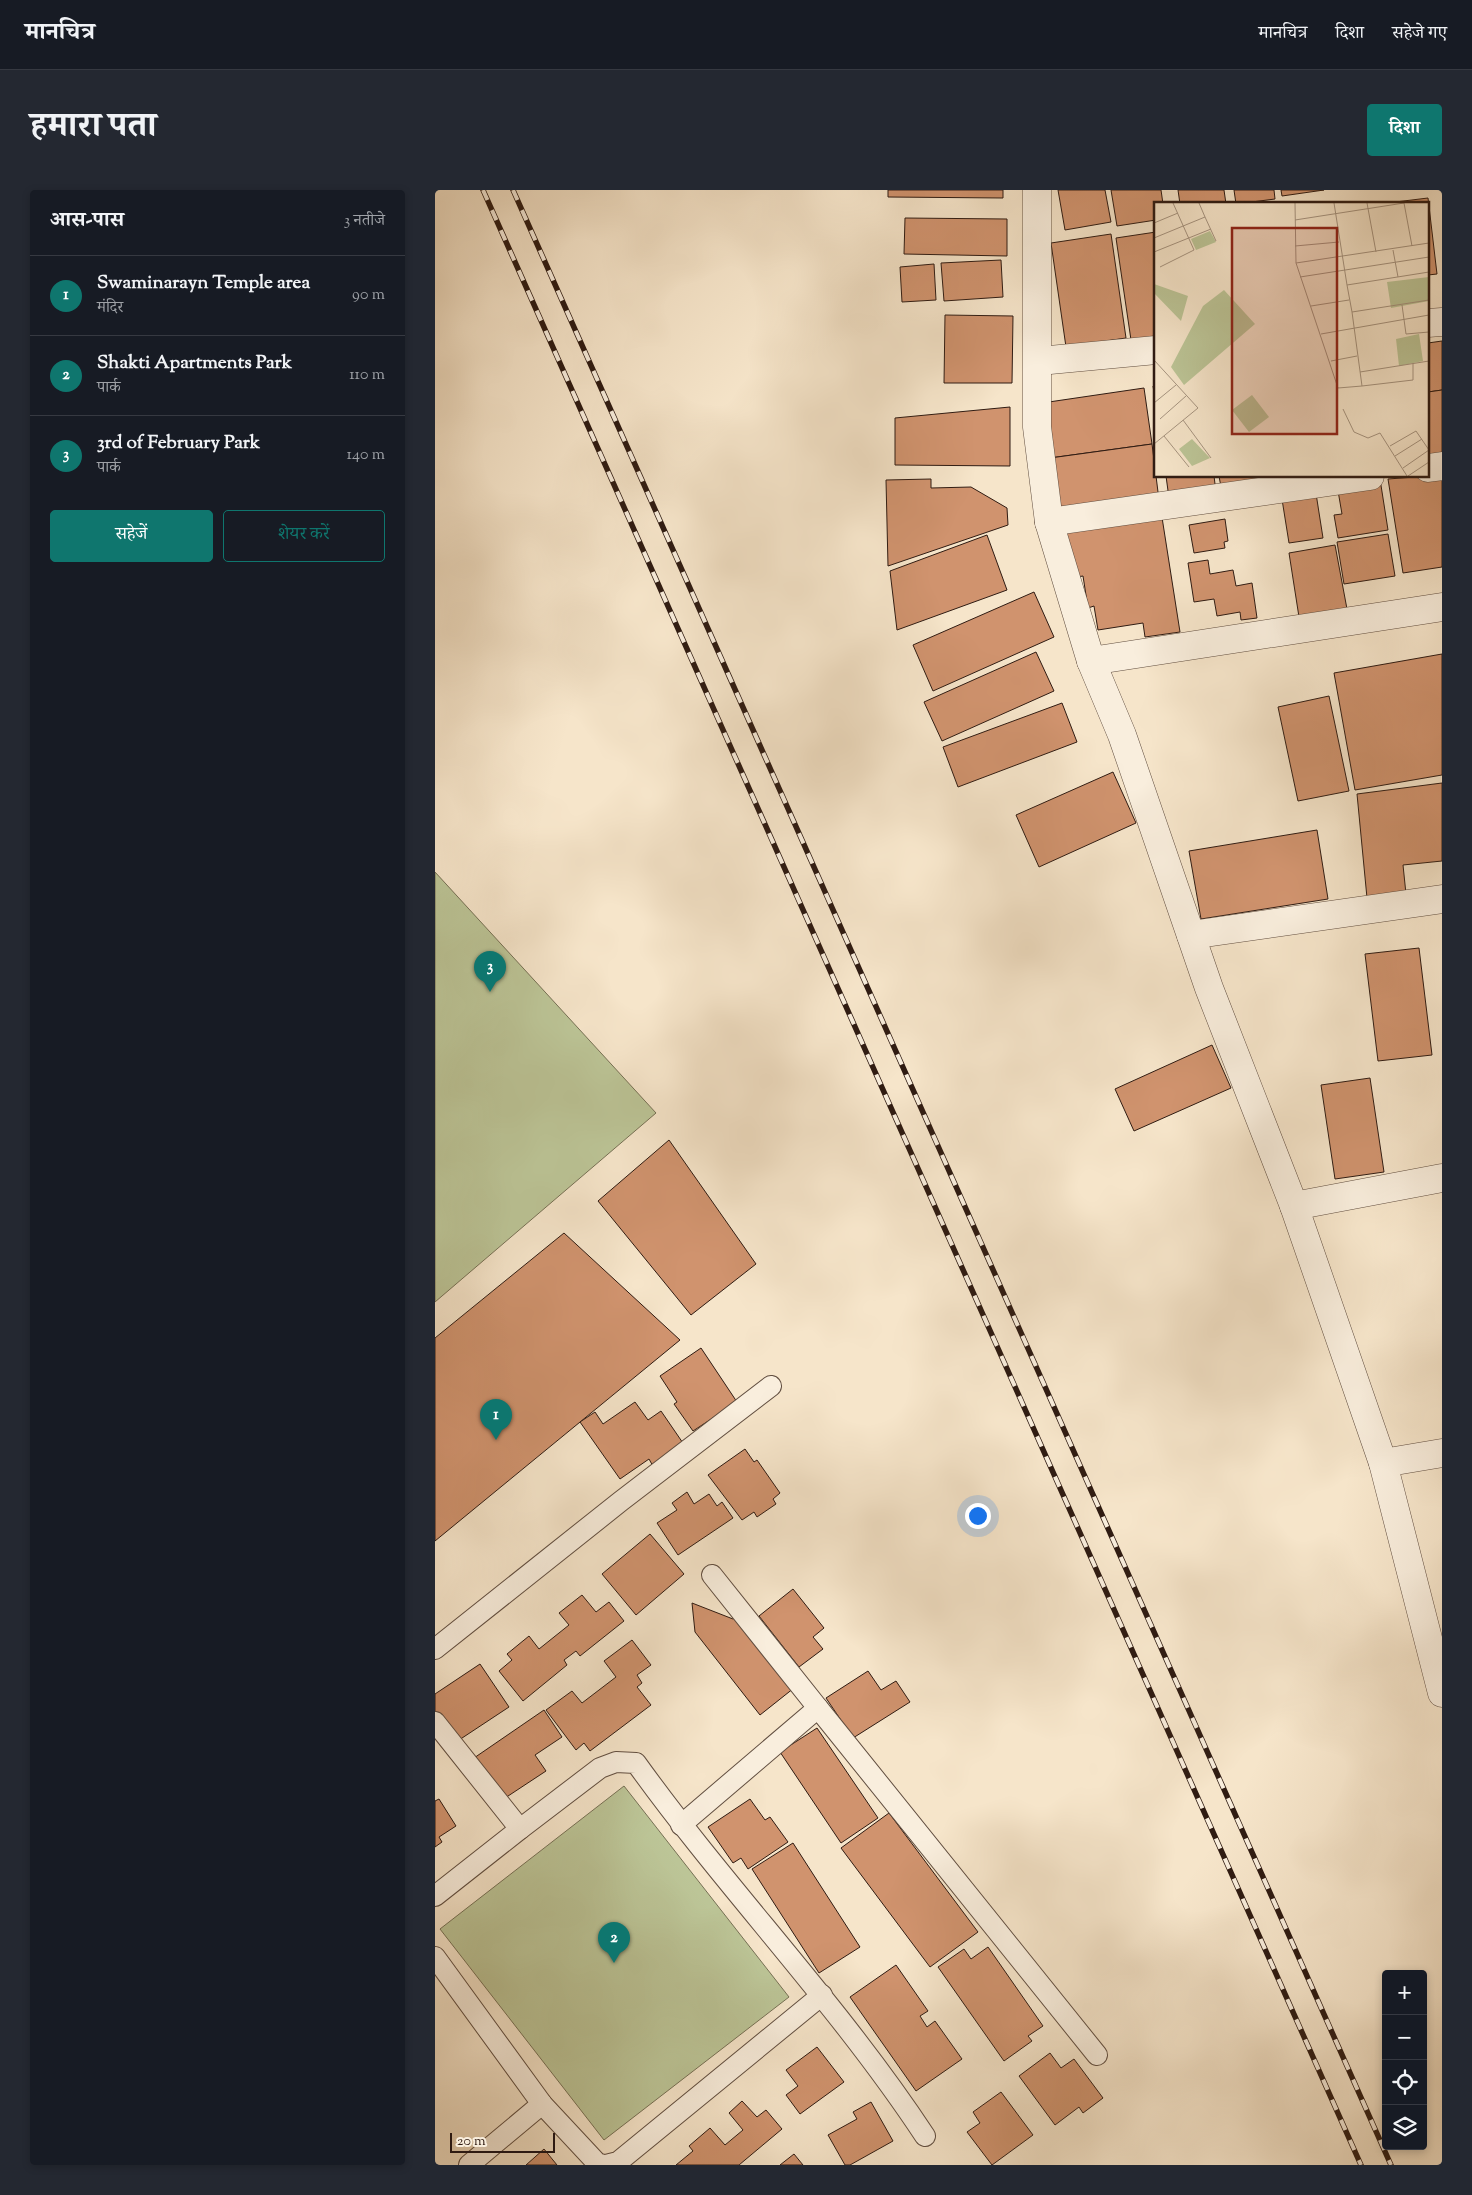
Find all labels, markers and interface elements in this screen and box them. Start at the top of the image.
text: मानचित्र [25,16,95,50]
text: मानचित्र [1259,21,1307,47]
text: दिशा [1335,21,1364,47]
text: सहेजे गए [1392,21,1447,47]
text: हमारा पता [30,102,157,153]
button: दिशा [1367,104,1442,156]
inset map [1154,202,1429,478]
text: आस-पास [50,206,124,236]
text: 3 नतीजे [344,210,385,233]
text: Swaminarayn Temple area [97,270,310,297]
text: 1 [63,284,69,307]
text: 90 m [352,284,385,307]
text: मंदिर [97,297,123,320]
text: Shakti Apartments Park [97,350,292,377]
text: 2 [62,364,70,387]
text: 110 m [349,364,385,387]
text: पार्क [97,377,121,400]
text: 3rd of February Park [97,430,260,457]
text: 3 [63,444,69,467]
text: 140 m [347,444,385,467]
text: पार्क [97,457,121,480]
button: सहेजें [50,510,213,562]
button: शेयर करें [223,510,385,562]
pin: 3 [474,951,506,992]
pin: 1 [480,1399,512,1440]
your location [965,1503,991,1529]
pin: 2 [598,1922,630,1963]
map controls [1382,1970,1427,2150]
button: + [1382,1970,1427,2015]
button: − [1382,2015,1427,2060]
button: locate [1382,2060,1427,2105]
button: layers [1382,2105,1427,2150]
scale bar [450,2130,555,2153]
text: 20 m [457,2132,486,2152]

